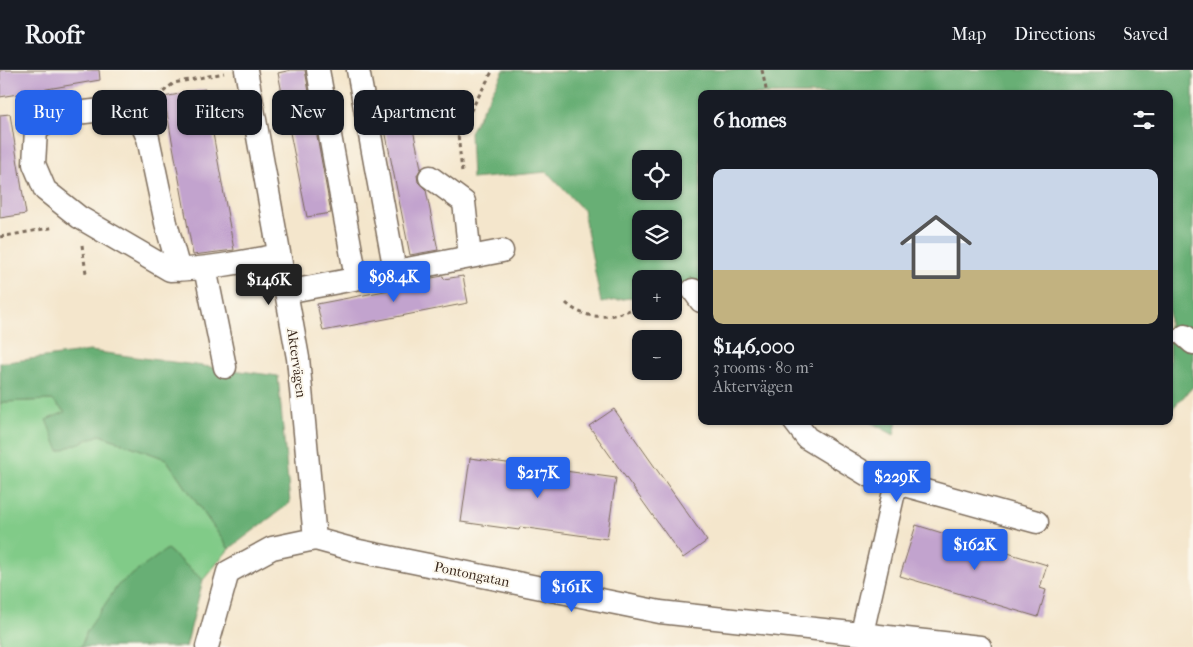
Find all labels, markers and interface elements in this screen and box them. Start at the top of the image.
text: Roofr [25,21,84,49]
text: Map [952,24,986,45]
text: Directions [1014,24,1095,45]
text: Saved [1123,24,1168,45]
chip: Buy [15,90,82,135]
chip: Rent [92,90,167,135]
chip: Filters [177,90,262,135]
chip: New [272,90,344,135]
chip: Apartment [354,90,474,135]
icon: filters [1130,106,1158,134]
text: 6 homes [713,108,787,132]
map controls [632,150,682,380]
button: locate [632,150,682,200]
icon: home [891,202,981,292]
button: layers [632,210,682,260]
pin: $98.4K [353,260,435,303]
pin: $146K [234,264,304,306]
text: $98.4K [369,267,419,286]
text: $146K [247,270,291,289]
button: + [632,270,682,320]
street label: Aktervägen [283,326,310,399]
button: − [632,330,682,380]
text: $146,000 [713,334,795,358]
text: 3 rooms · 80 m² [713,358,813,377]
text: Aktervägen [713,377,793,396]
pin: $217K [503,456,573,499]
pin: $229K [862,460,932,503]
text: $217K [517,463,559,482]
text: $229K [874,467,920,486]
pin: $162K [940,528,1010,571]
text: $162K [954,535,996,554]
street label: Pontongatan [433,558,511,591]
pin: $161K [537,570,607,613]
text: $161K [552,577,592,596]

